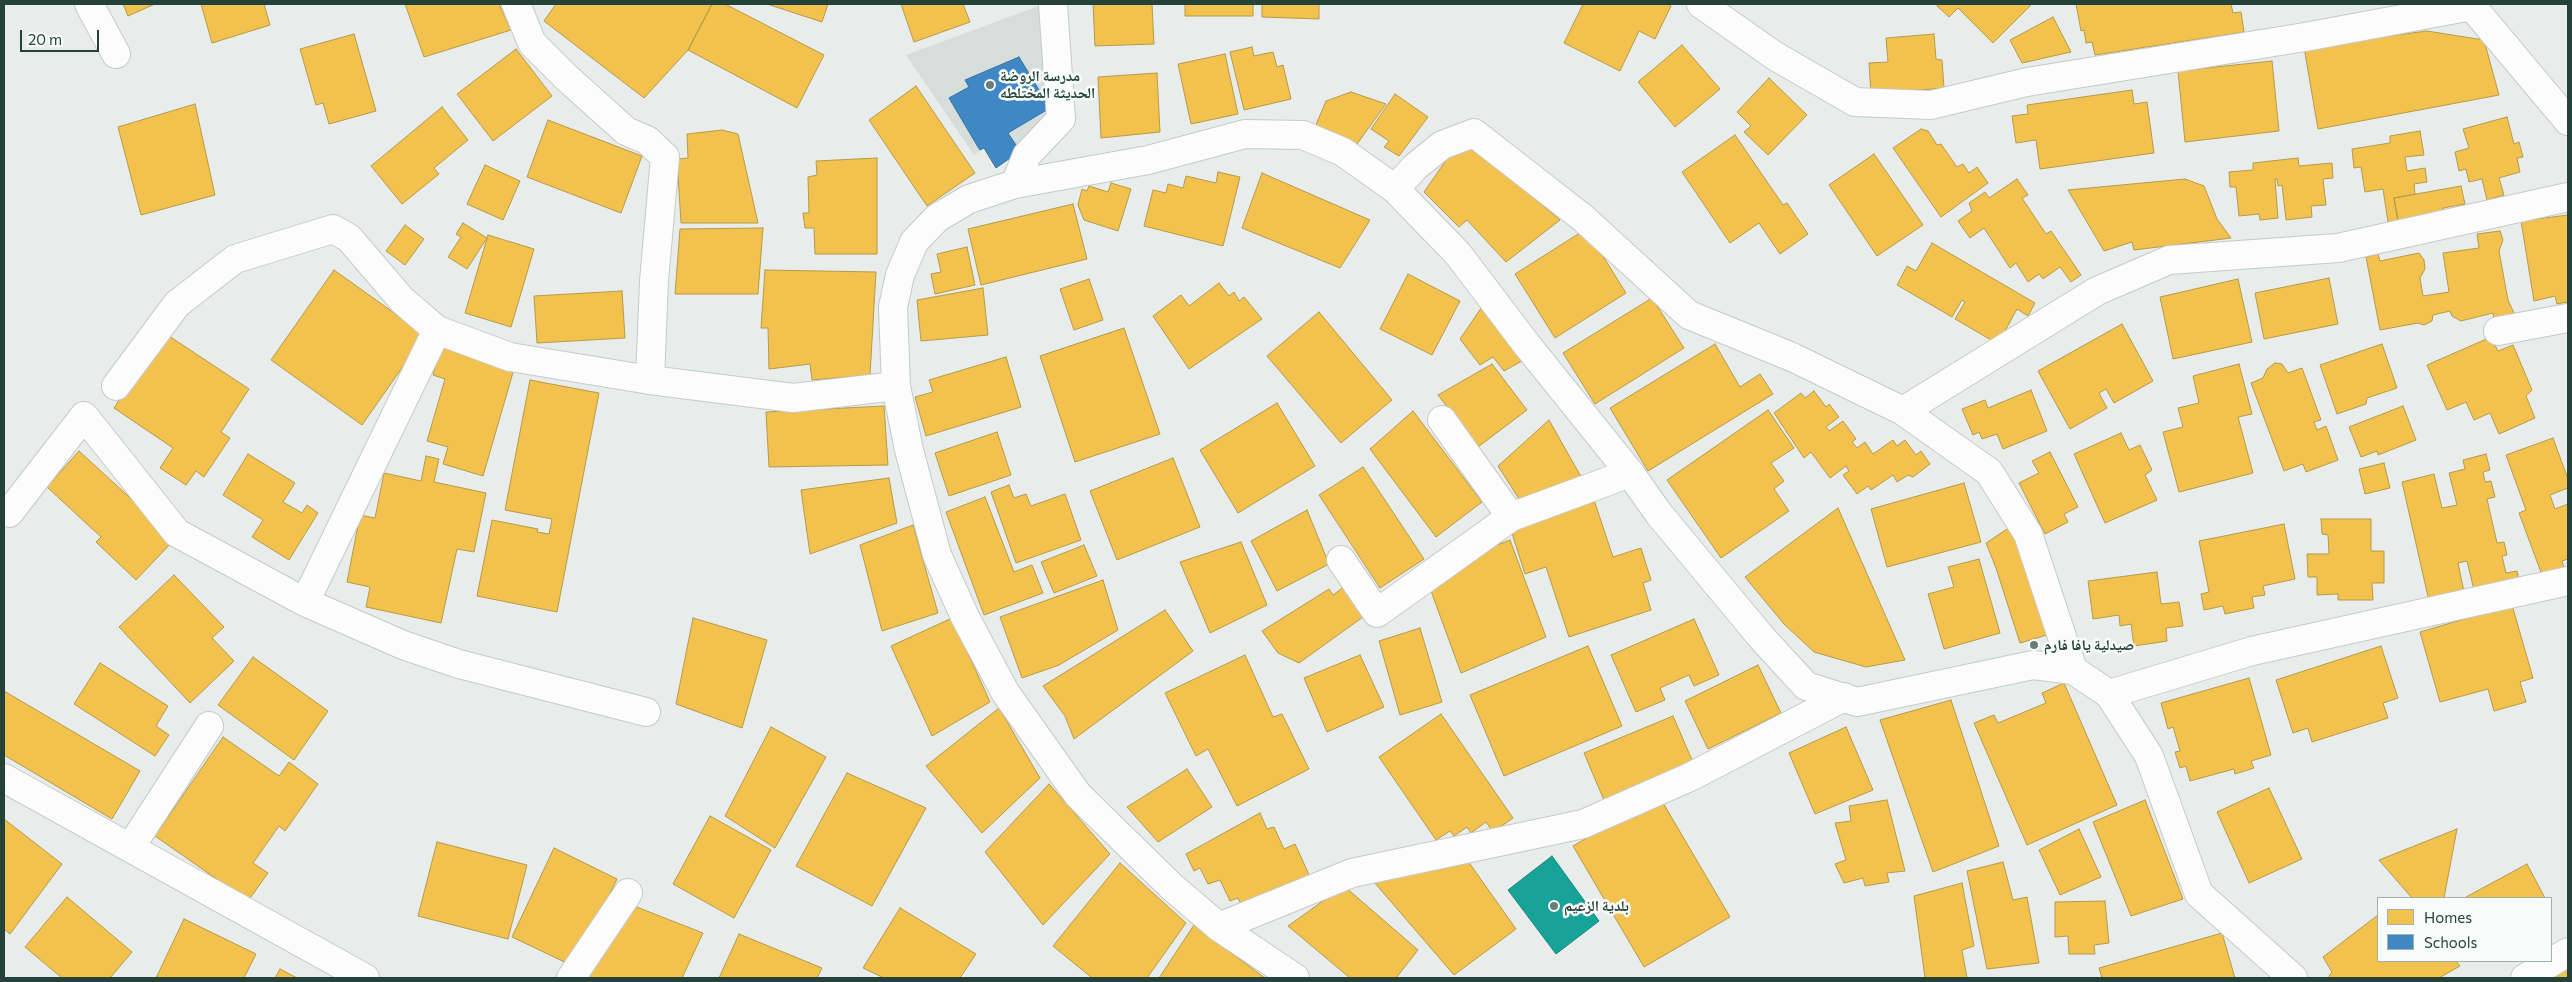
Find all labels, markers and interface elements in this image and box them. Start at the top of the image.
scale bar [22,20,101,52]
text: 20 m [28,30,62,48]
place label: مدرسة الروضة الحديثة المختلطه [1000,67,1095,102]
marker: مدرسة الروضة الحديثة المختلطه [984,79,996,91]
place label: صيدلية يافا فارم [2044,636,2134,654]
marker: صيدلية يافا فارم [2028,639,2040,651]
place label: بلدية الزعيم [1564,897,1629,915]
legend [2377,897,2552,962]
marker: بلدية الزعيم [1548,900,1560,912]
text: Homes [2424,908,2472,926]
text: Schools [2424,933,2477,951]

